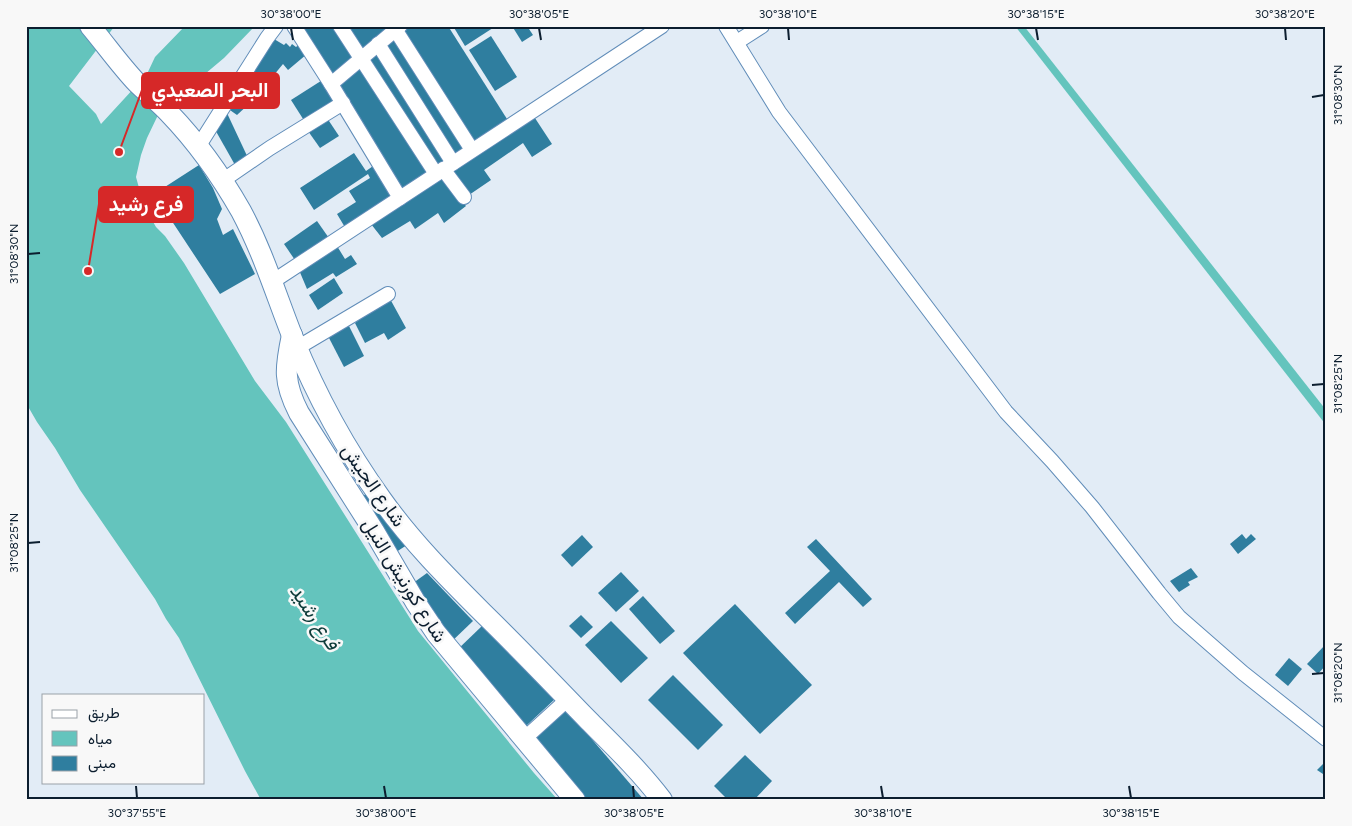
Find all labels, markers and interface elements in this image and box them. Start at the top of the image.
text: 30°38'00"E [260,7,322,21]
text: 30°38'05"E [509,7,569,21]
text: 30°38'10"E [759,7,817,21]
text: 30°38'15"E [1007,7,1065,21]
text: 30°38'20"E [1255,7,1315,21]
text: 31°08'30"N [1331,65,1345,125]
callout: البحر الصعيدي [142,73,279,108]
text: البحر الصعيدي [152,78,268,107]
callout: فرع رشيد [99,187,193,222]
text: فرع رشيد [109,192,183,218]
text: 31°08'30"N [7,224,21,284]
text: 31°08'25"N [1331,354,1345,414]
street label: شارع الجيش [336,439,411,532]
text: 31°08'25"N [7,513,21,573]
street label: شارع كورنيش النيل [356,514,452,647]
water label: فرع رشيد [283,580,345,656]
text: 31°08'20"N [1331,643,1345,703]
legend [42,694,205,784]
text: طريق [88,704,120,723]
text: مياه [88,730,112,748]
text: مبنى [88,754,116,773]
text: 30°37'55"E [108,806,166,820]
text: 30°38'00"E [355,806,417,820]
text: 30°38'05"E [604,806,664,820]
text: 30°38'10"E [854,806,912,820]
text: 30°38'15"E [1102,806,1160,820]

